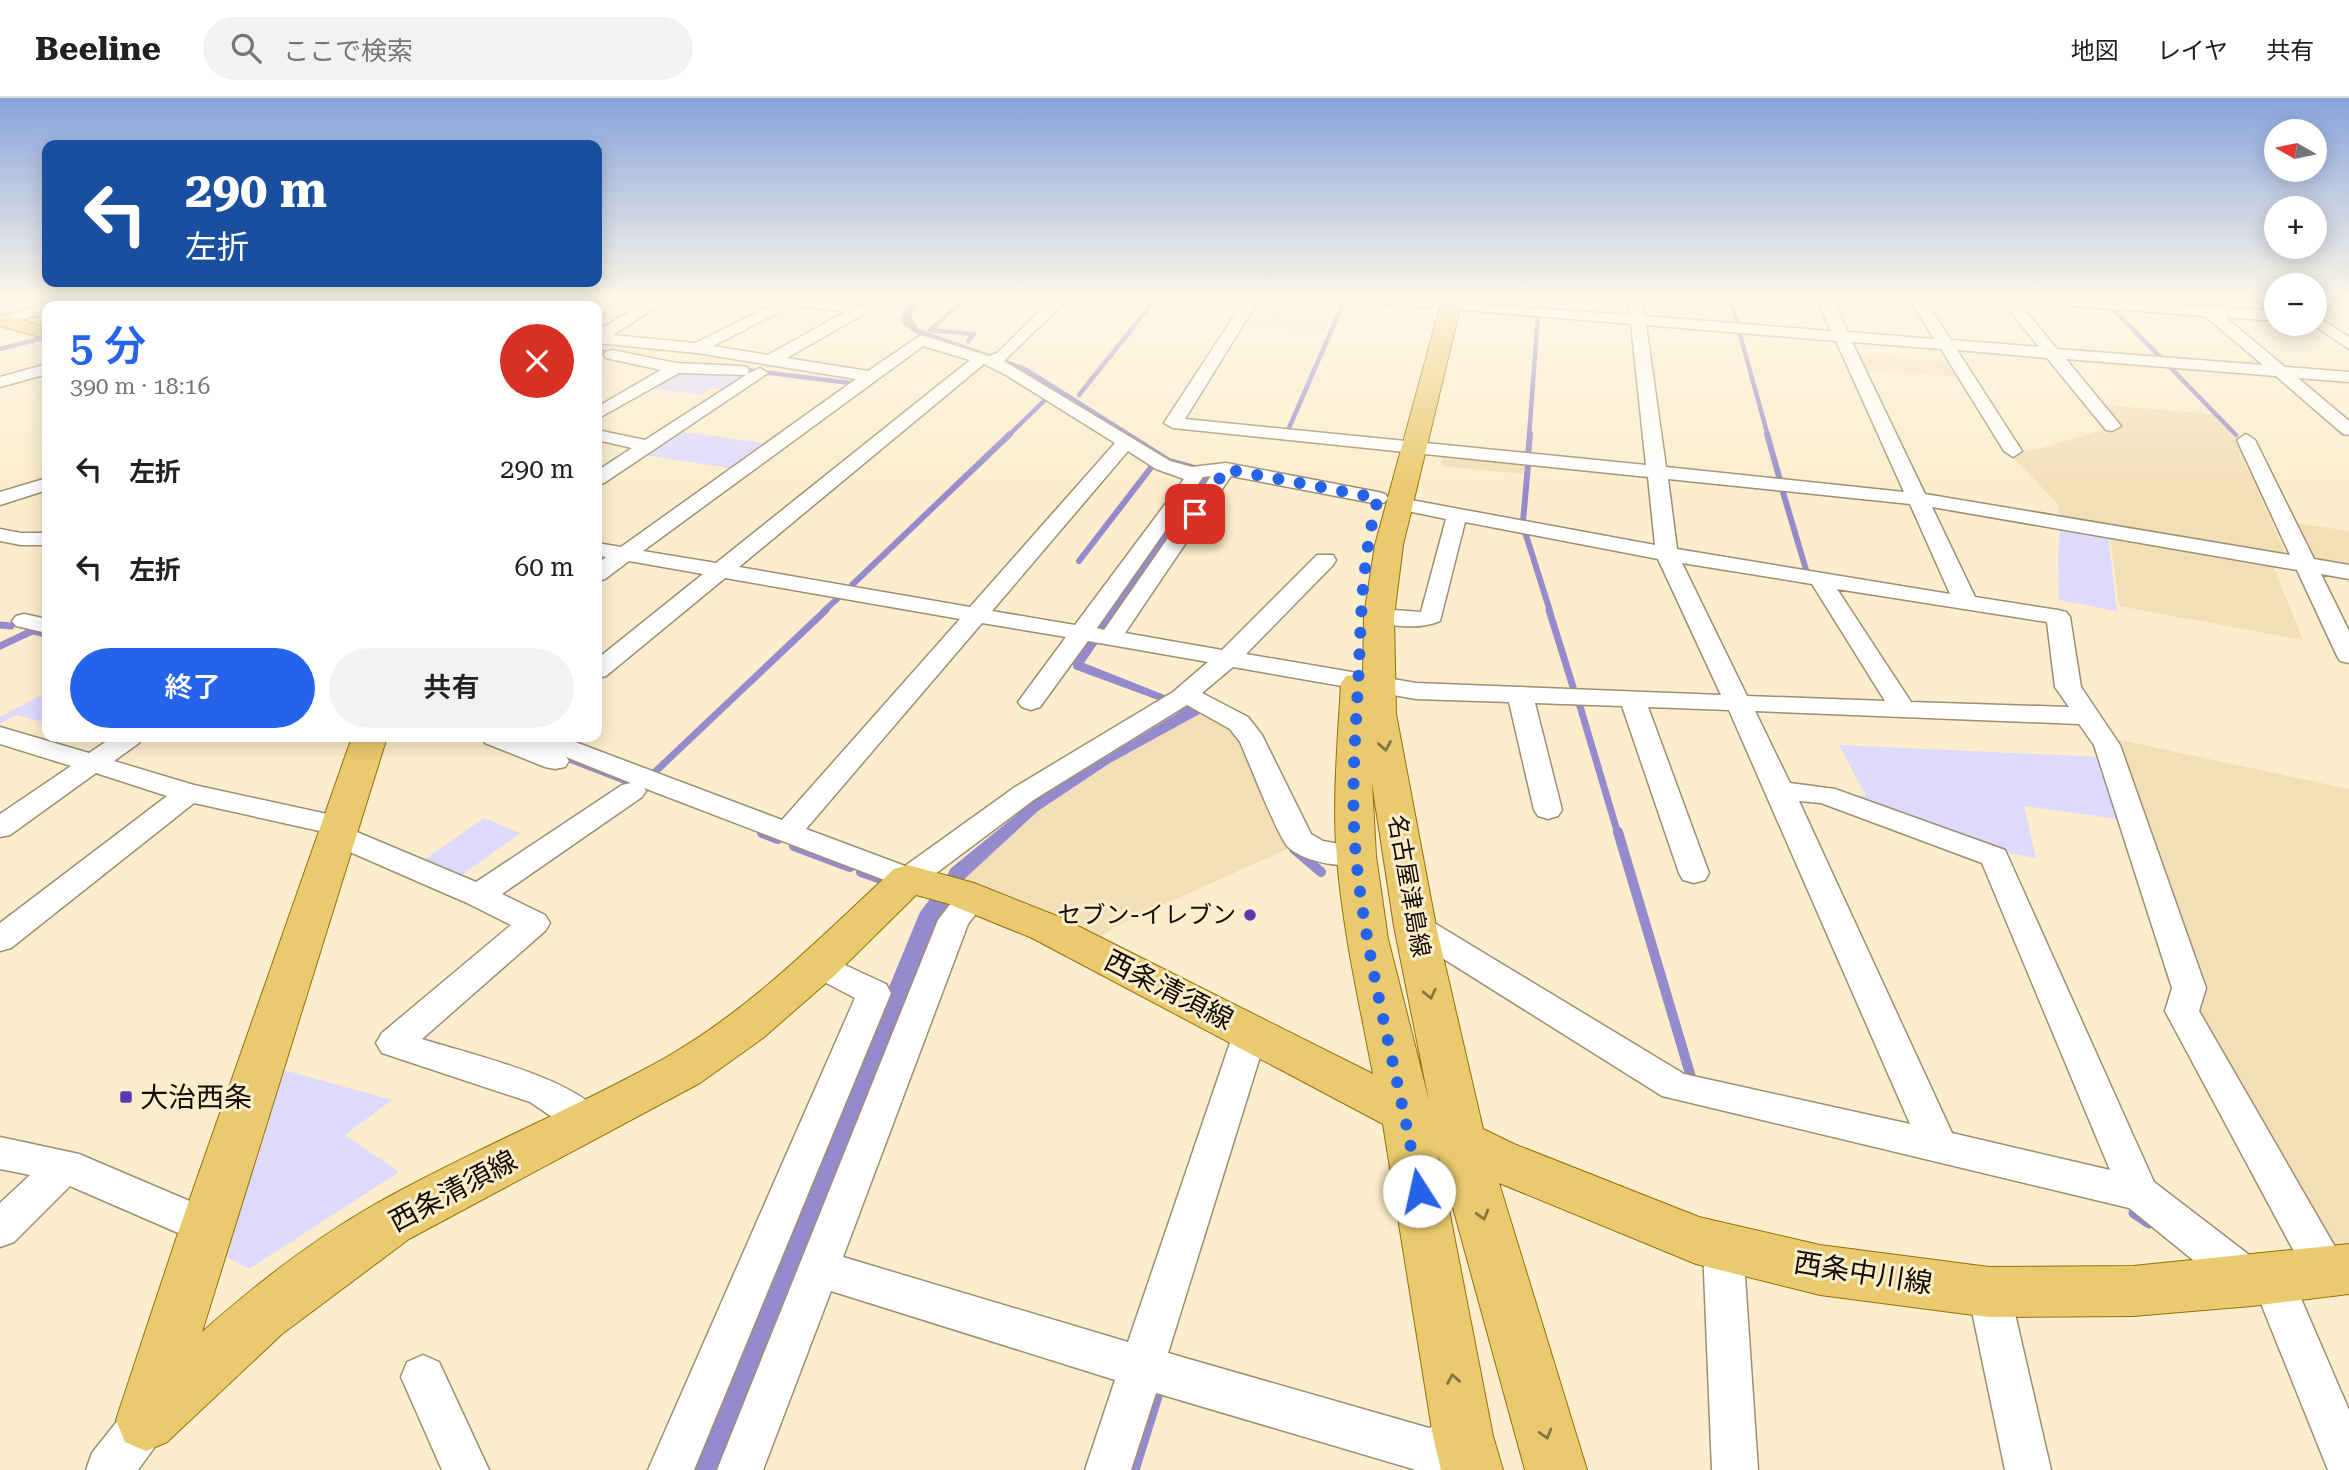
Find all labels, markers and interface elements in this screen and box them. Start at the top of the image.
search box [203,17,693,80]
text: Beeline [35,29,161,68]
icon: search [227,29,265,67]
text: ここで検索 [283,36,413,66]
text: 地図 [2071,37,2119,65]
text: レイヤ [2157,37,2228,65]
text: 共有 [2266,37,2314,65]
north arrow [2264,119,2328,182]
map controls [2264,119,2327,336]
text: 290 m [185,162,327,219]
icon: left [70,168,161,259]
button: + [2264,196,2327,259]
text: 左折 [185,228,249,266]
button: − [2264,273,2327,336]
text: 5 分 [70,322,146,371]
button: close [500,324,574,398]
text: 390 m · 18:16 [70,373,210,400]
icon: left [70,450,108,488]
text: 290 m [500,454,574,484]
text: 左折 [129,457,181,487]
pin [1165,484,1225,544]
icon: arrive [1176,495,1214,533]
icon: left [70,548,108,586]
text: 60 m [515,552,574,582]
text: 左折 [129,555,181,585]
button: 終了 [70,648,315,728]
button: 共有 [329,648,574,728]
one-way arrow [1377,741,1392,752]
street label: 名古屋津島線 [1383,813,1435,959]
place label: セブン-イレブン [1057,901,1236,929]
marker: セブン-イレブン [1242,907,1258,923]
street label: 西条清須線 [1099,944,1239,1036]
one-way arrow [1421,988,1436,1000]
place label: 大治西条 [140,1081,252,1114]
marker: 大治西条 [118,1089,134,1105]
street label: 西条清須線 [383,1144,523,1238]
position arrow [1382,1154,1456,1228]
one-way arrow [1474,1209,1489,1221]
street label: 西条中川線 [1791,1246,1935,1300]
one-way arrow [1446,1373,1461,1385]
one-way arrow [1537,1428,1552,1440]

